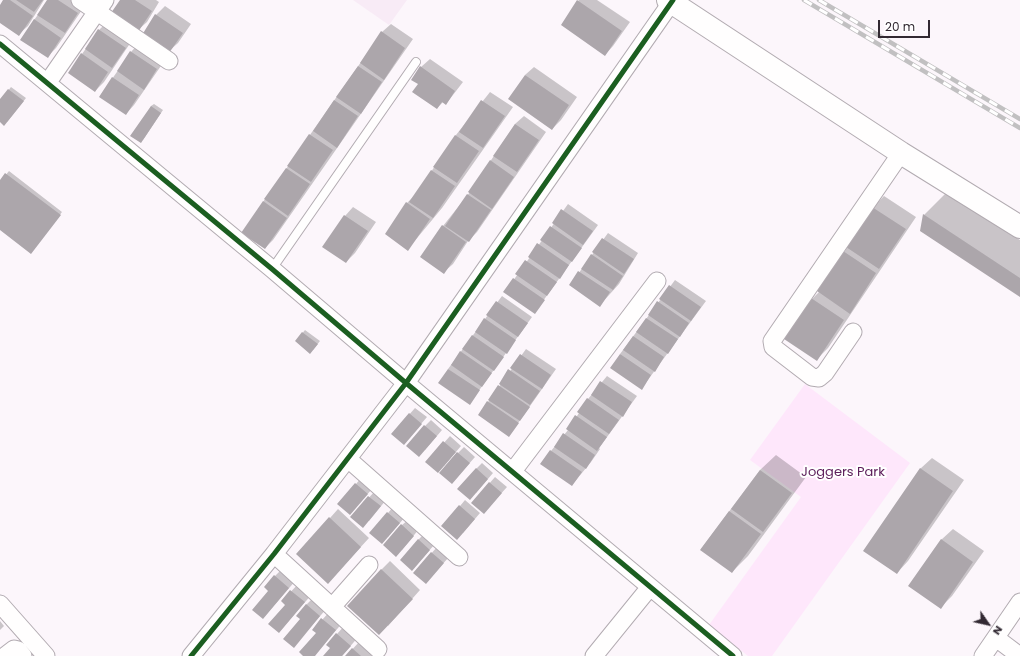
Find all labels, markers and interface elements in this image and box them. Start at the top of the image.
scale bar [880,12,932,38]
text: 20 m [885,18,915,35]
park label: Joggers Park [801,465,885,481]
north arrow [968,604,1008,644]
text: N [989,623,1007,639]

